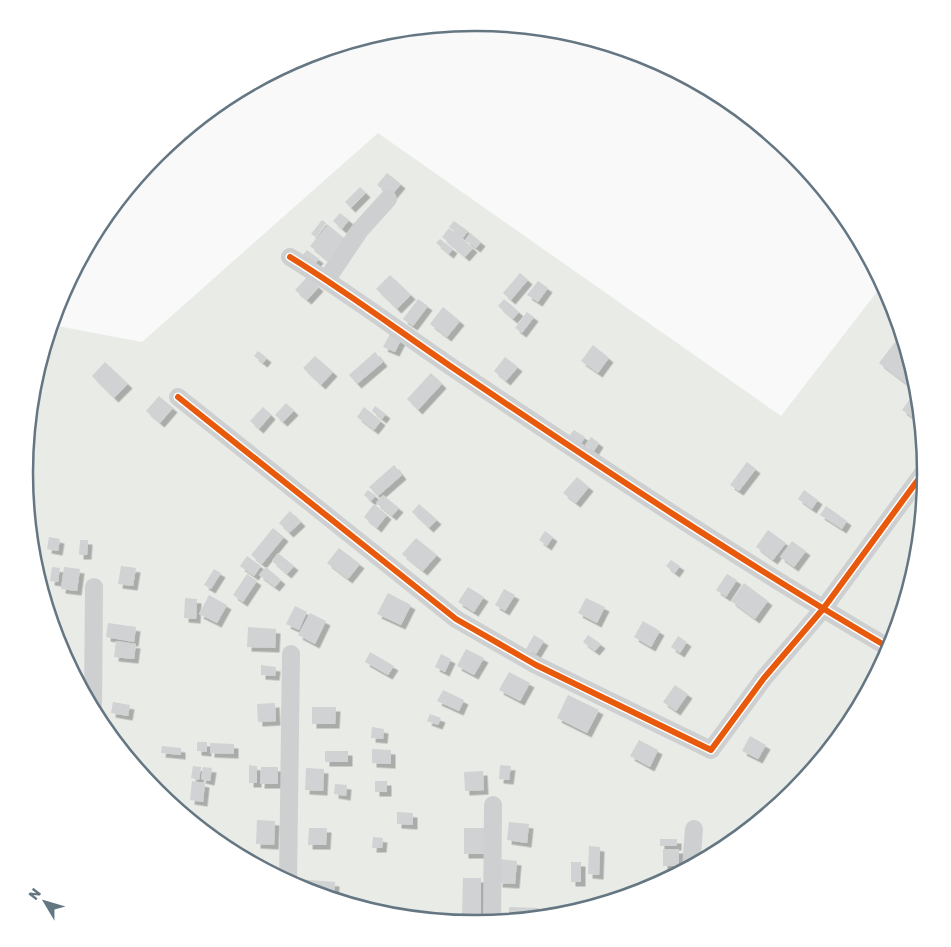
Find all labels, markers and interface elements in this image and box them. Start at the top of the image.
north arrow [20,877,70,927]
text: N [25,885,45,904]

